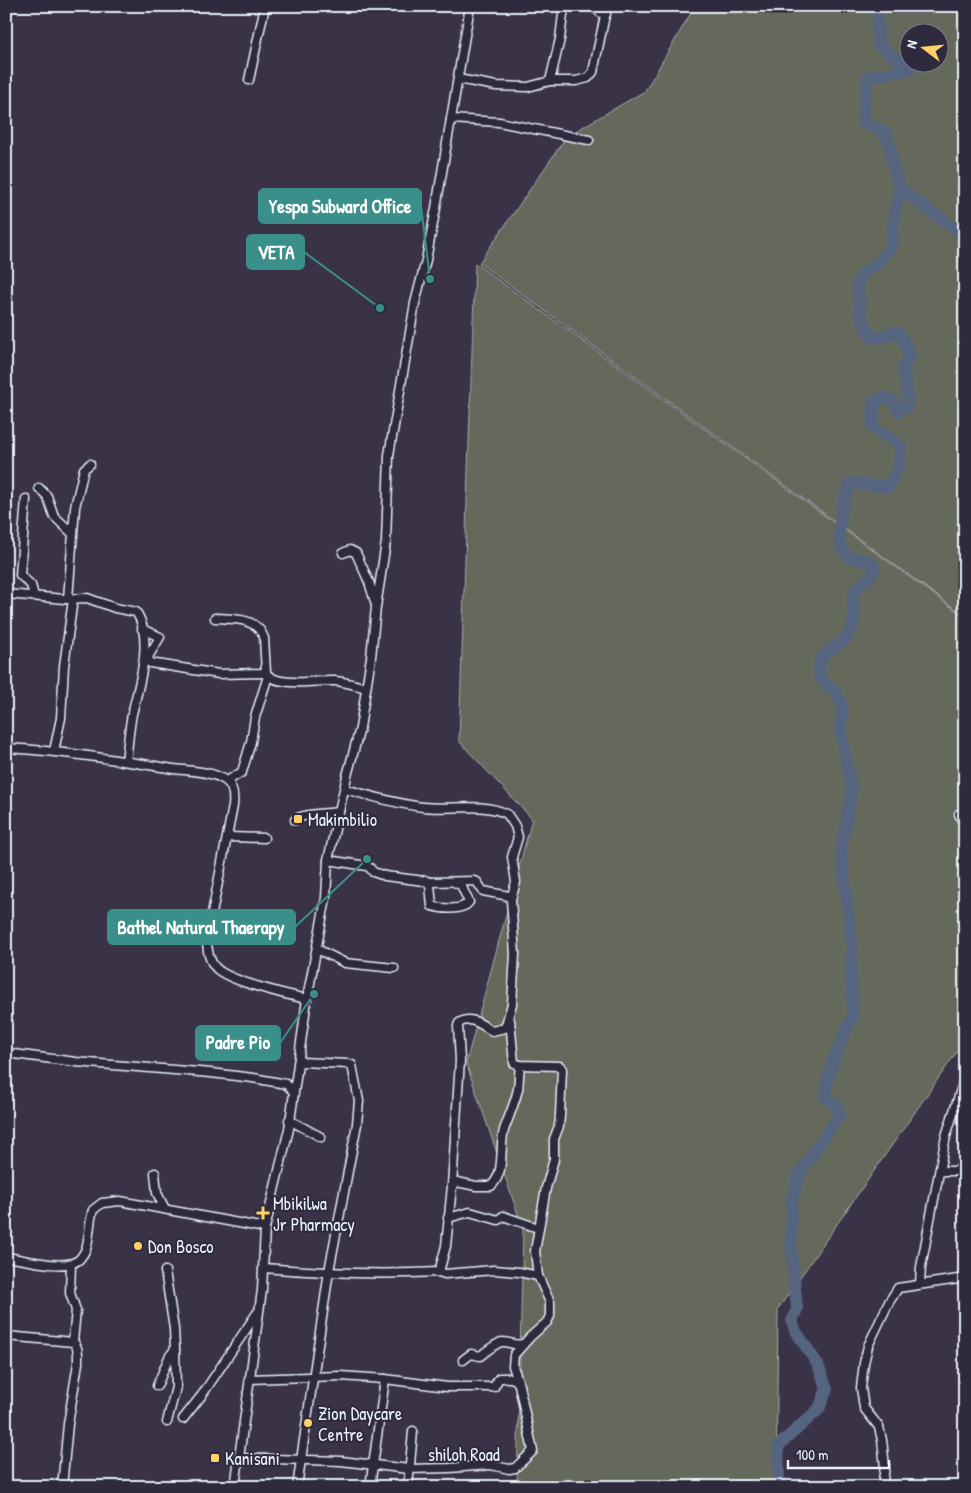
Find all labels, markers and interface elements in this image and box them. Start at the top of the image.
north arrow [898,22,948,72]
text: N [901,38,921,50]
callout: Yespa Subward Office [259,189,421,223]
text: Yespa Subward Office [269,193,412,220]
callout: VETA [247,235,304,269]
text: VETA [257,239,295,265]
place label: Makimbilio [308,807,377,832]
marker: Makimbilio [292,813,304,825]
callout: Bathel Natural Thaerapy [108,910,295,944]
text: Bathel Natural Thaerapy [117,914,285,941]
callout: Padre Pio [196,1026,280,1060]
text: Padre Pio [206,1029,270,1055]
place label: Mbikilwa Jr Pharmacy [273,1191,355,1237]
marker: Mbikilwa Jr Pharmacy [257,1207,269,1219]
place label: Don Bosco [148,1234,214,1259]
marker: Don Bosco [132,1240,144,1252]
place label: Zion Daycare Centre [318,1401,402,1447]
marker: Zion Daycare Centre [302,1417,314,1429]
scale bar [788,1438,890,1470]
street label: shiloh Road [428,1442,500,1467]
text: 100 m [796,1444,829,1465]
place label: Kanisani [225,1446,280,1471]
marker: Kanisani [209,1452,221,1464]

